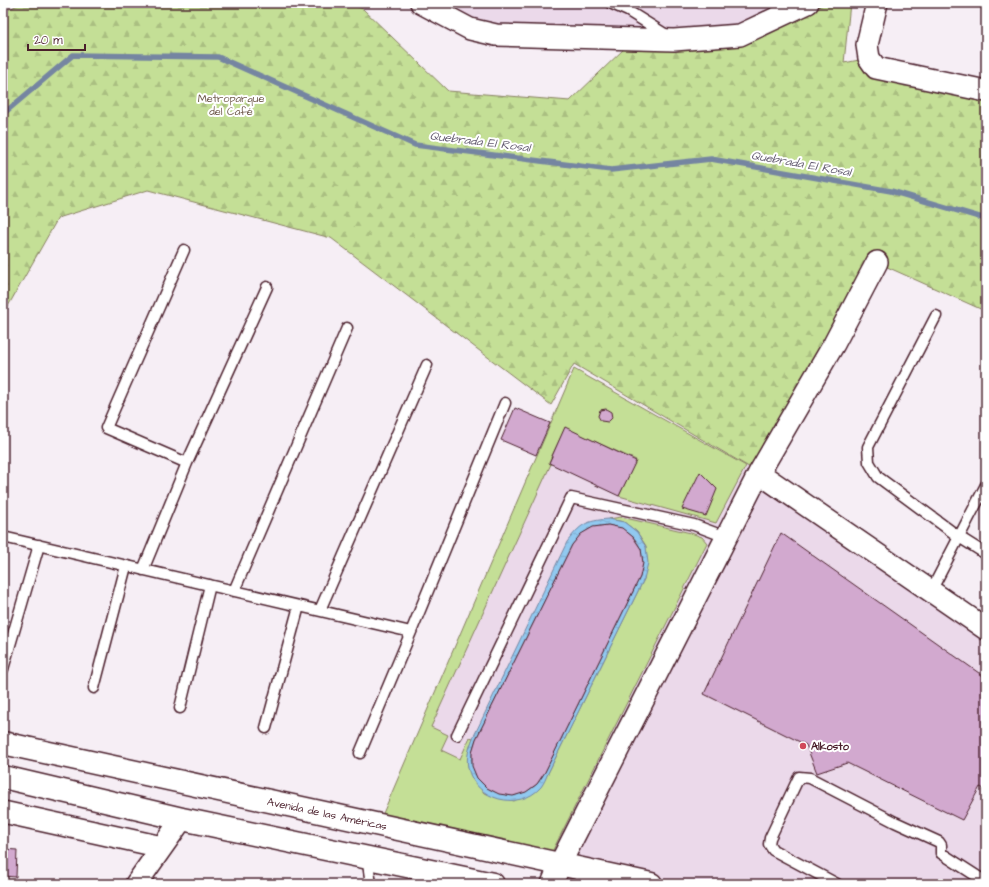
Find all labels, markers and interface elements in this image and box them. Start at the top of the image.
scale bar [28,26,85,52]
text: 20 m [34,32,63,49]
park label: Metroparque del Café [198,91,264,119]
water label: Quebrada El Rosal [429,127,533,157]
water label: Quebrada El Rosal [750,147,854,181]
place label: Alkosto [811,739,850,754]
marker: Alkosto [798,741,808,751]
street label: Avenida de las Américas [266,794,389,834]

